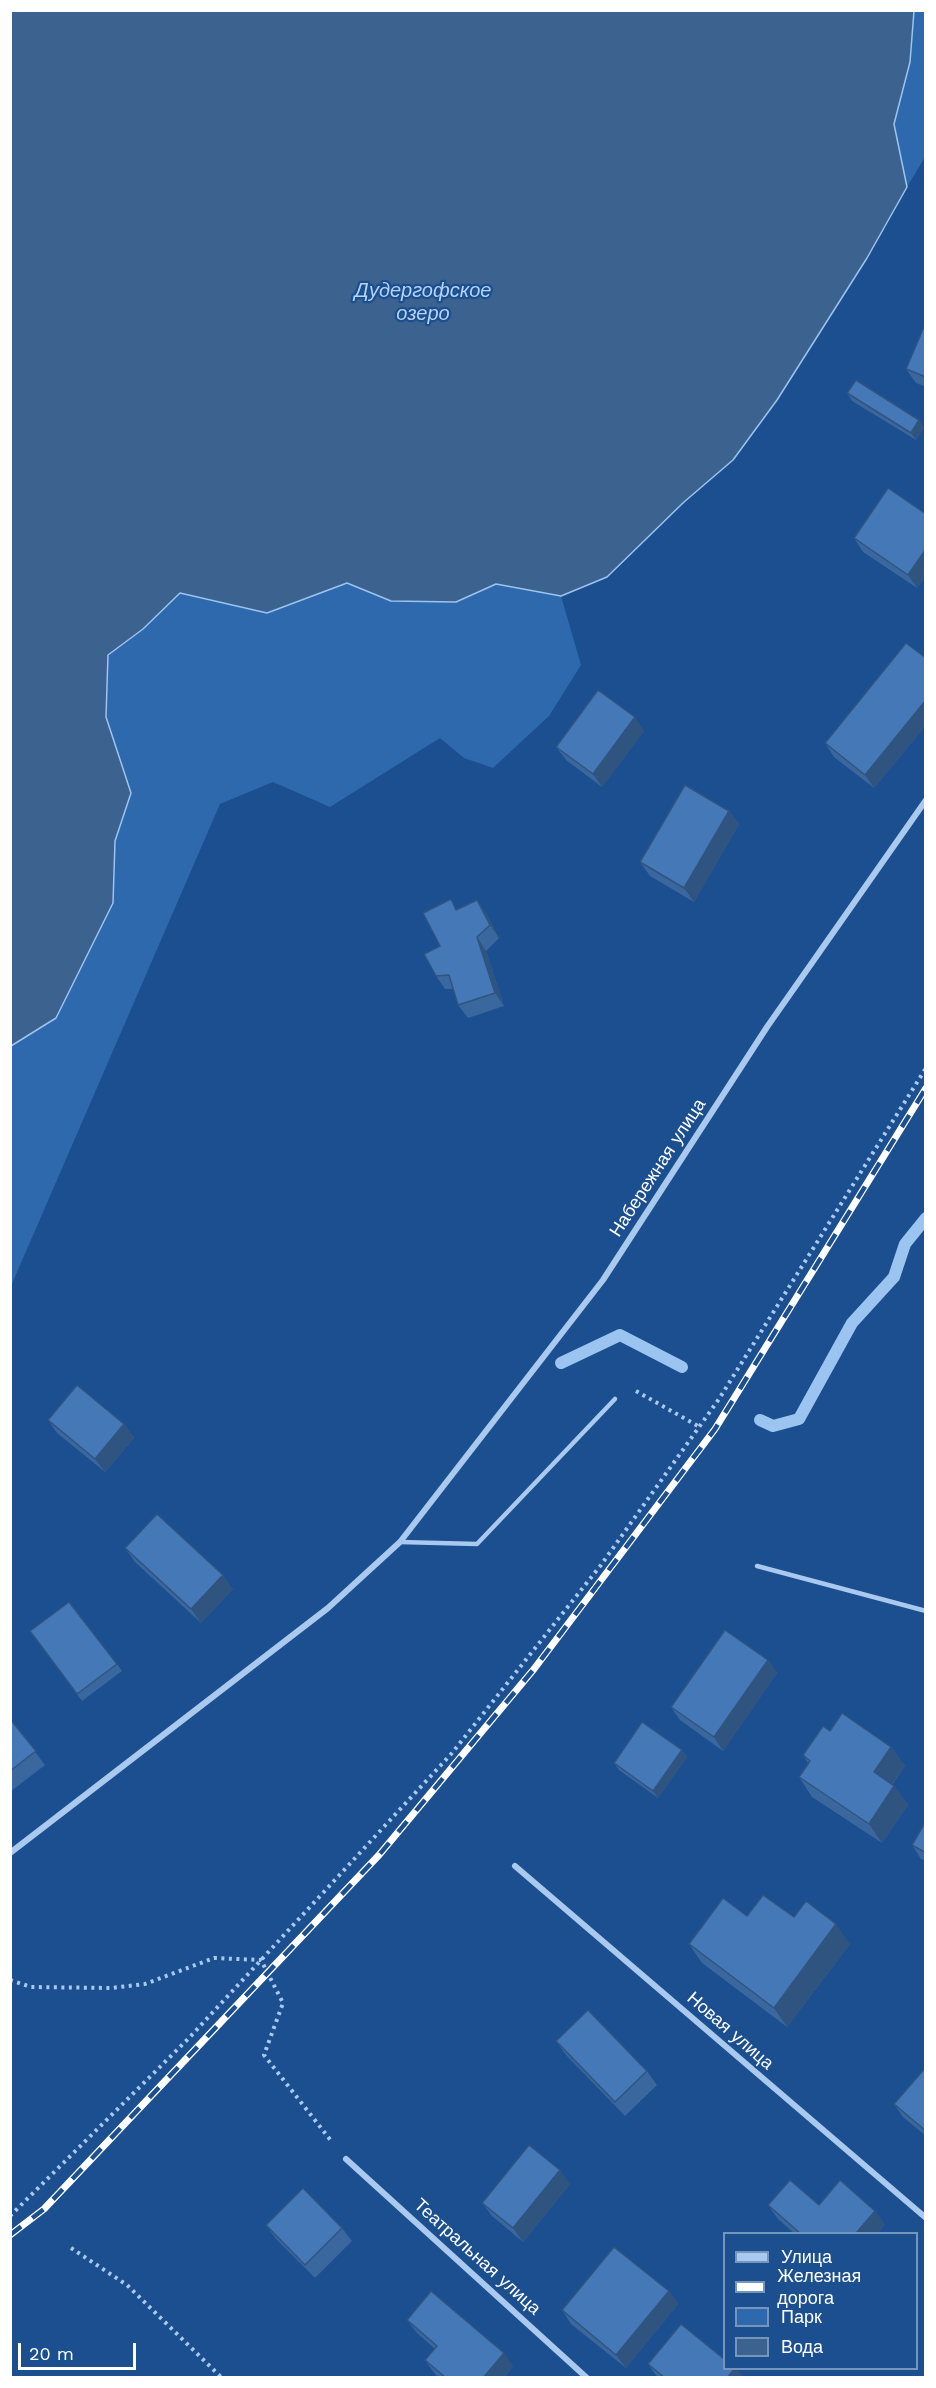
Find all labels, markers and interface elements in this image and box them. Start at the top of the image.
water label: Дудергофское озеро [355,279,491,326]
street label: Набережная улица [605,1095,711,1241]
street label: Новая улица [682,1988,778,2074]
street label: Театральная улица [409,2194,545,2320]
legend [723,2232,918,2370]
text: Улица [781,2246,832,2267]
text: Железная дорога [777,2265,861,2308]
text: Парк [781,2306,822,2327]
scale bar [21,2331,140,2369]
text: Вода [781,2336,823,2357]
text: 20 m [29,2343,74,2364]

